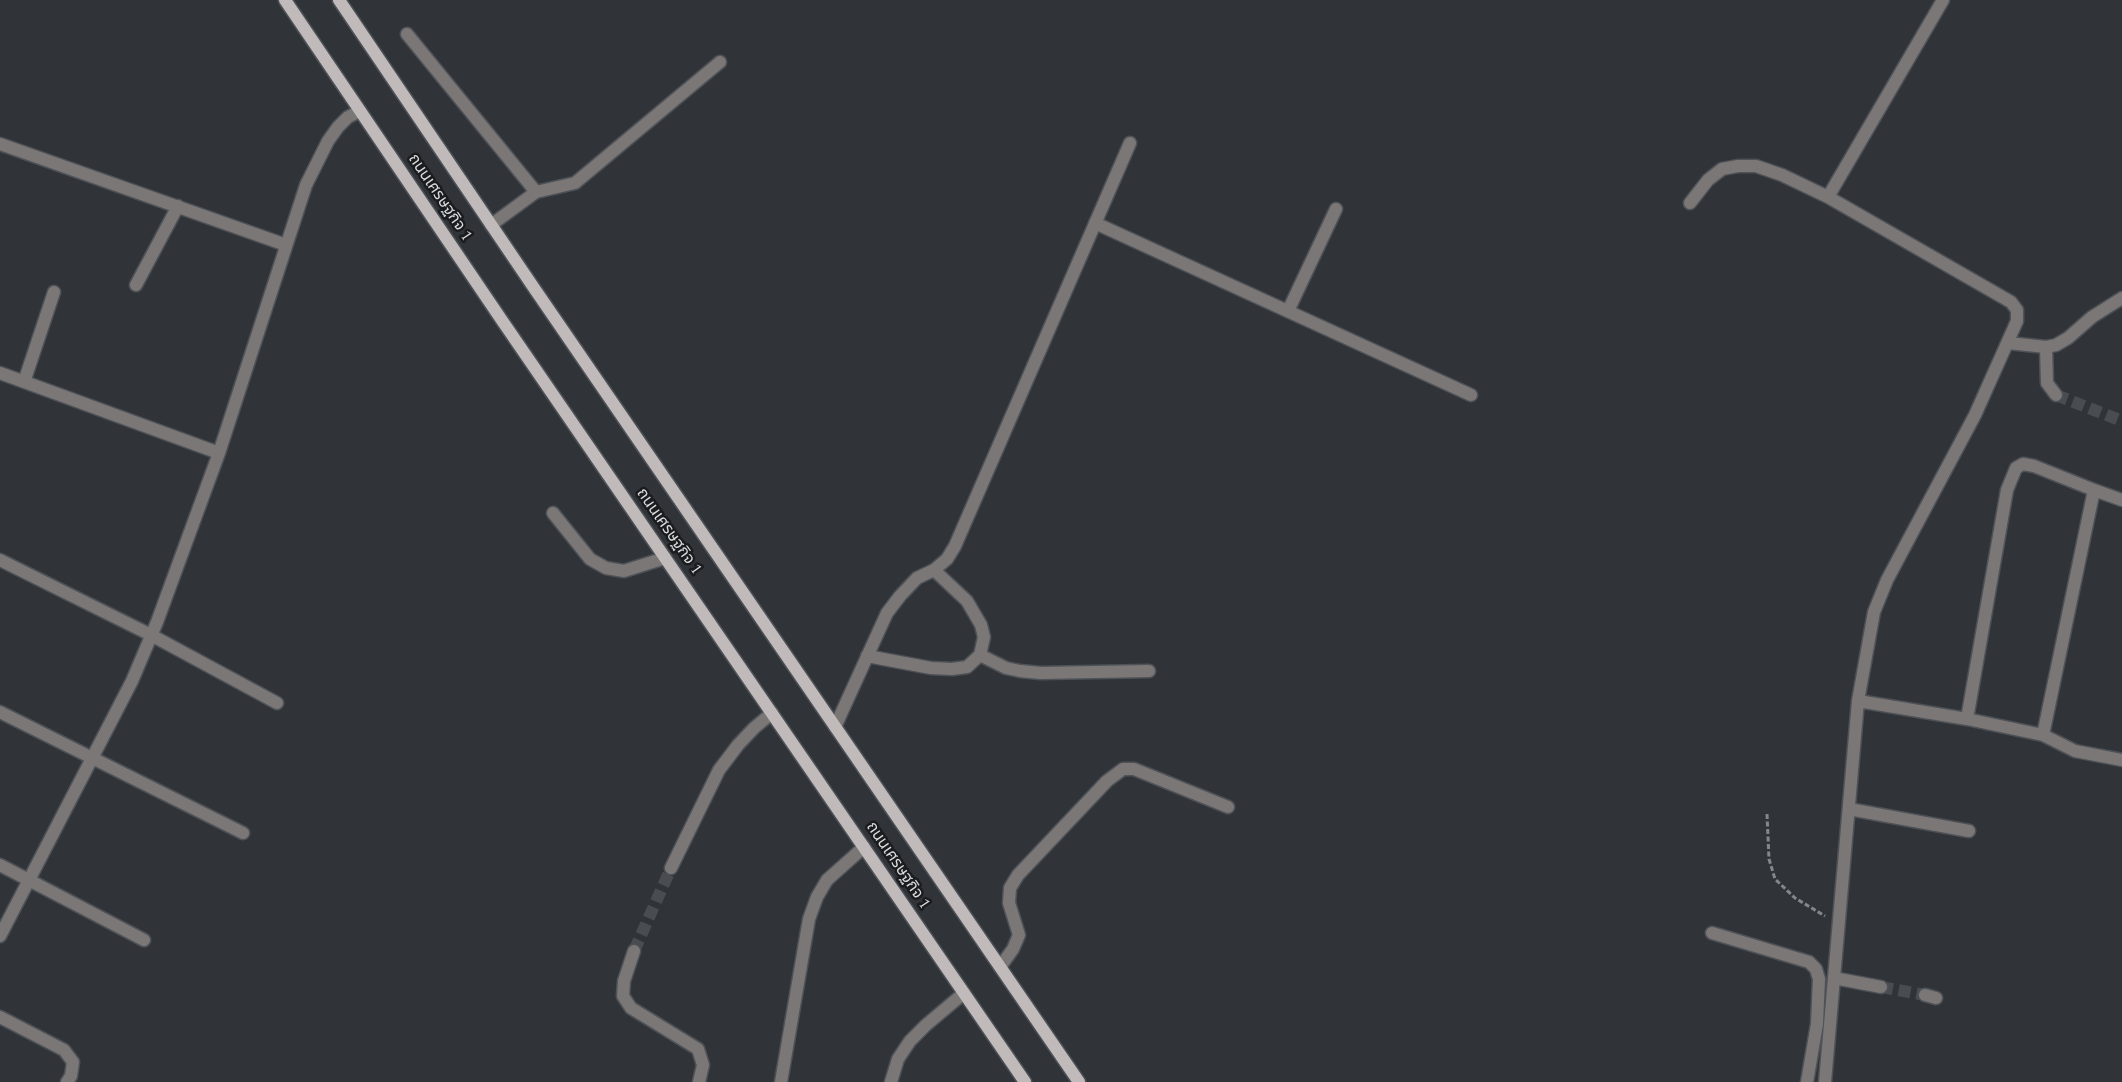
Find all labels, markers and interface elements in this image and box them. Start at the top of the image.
street label: ถนนเศรษฐกิจ 1 [403,151,475,245]
street label: ถนนเศรษฐกิจ 1 [631,485,705,579]
street label: ถนนเศรษฐกิจ 1 [861,819,933,913]

